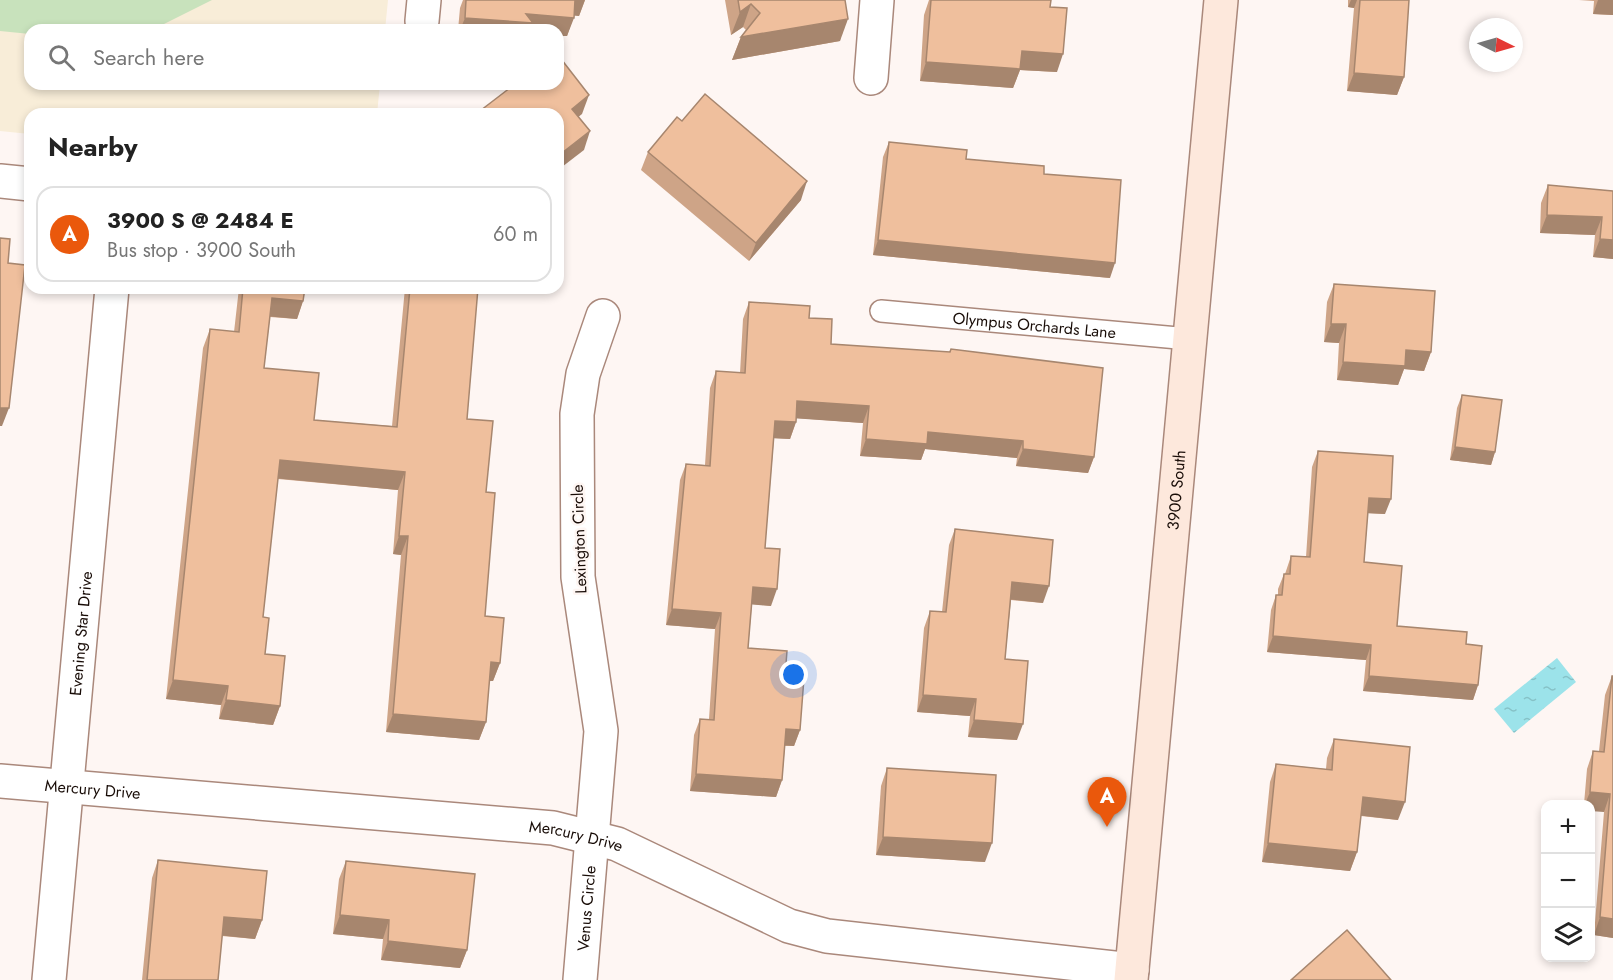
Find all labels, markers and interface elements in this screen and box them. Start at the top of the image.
north arrow [1469,18,1523,72]
search box [24,24,564,90]
icon: search [45,41,78,74]
text: Search here [93,41,204,73]
text: Nearby [48,128,137,166]
text: 3900 S @ 2484 E [107,204,294,236]
text: A [62,220,77,249]
text: 60 m [493,220,538,249]
text: Bus stop · 3900 South [107,236,296,265]
street label: Olympus Orchards Lane [952,306,1117,344]
street label: 3900 South [1161,449,1191,531]
street label: Lexington Circle [566,484,592,594]
street label: Evening Star Drive [63,570,98,697]
your location [779,660,808,689]
street label: Mercury Drive [44,773,141,804]
pin: A [1088,778,1126,827]
map controls [1541,800,1595,962]
button: + [1541,800,1595,854]
street label: Mercury Drive [528,815,627,857]
button: − [1541,854,1595,908]
street label: Venus Circle [571,865,601,952]
button: layers [1541,908,1595,962]

